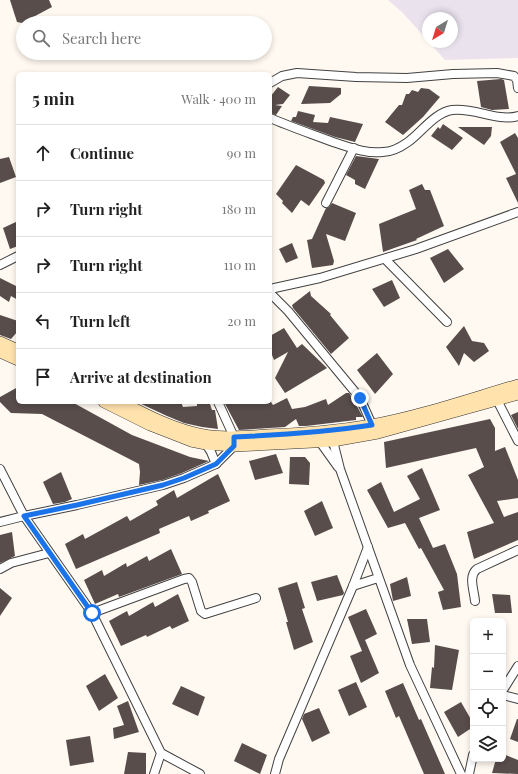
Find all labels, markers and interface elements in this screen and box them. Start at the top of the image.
north arrow [422,12,458,48]
search box [16,16,272,60]
icon: search [30,27,52,49]
text: Search here [62,28,141,48]
text: 5 min [32,87,75,109]
text: Walk · 400 m [181,90,256,107]
icon: ahead [32,142,54,164]
text: Continue [70,143,134,163]
text: 90 m [227,144,256,161]
icon: right [32,198,54,220]
text: Turn right [70,199,143,219]
text: 180 m [222,200,256,217]
icon: right [32,254,54,276]
text: Turn right [70,255,143,275]
text: 110 m [224,256,256,273]
icon: left [32,310,54,332]
text: Turn left [70,311,131,331]
text: 20 m [227,312,256,329]
icon: arrive [32,366,54,388]
text: Arrive at destination [70,367,212,387]
route end [351,389,369,407]
route start [83,604,101,622]
map controls [470,618,506,762]
button: + [470,618,506,654]
button: − [470,654,506,690]
button: locate [470,690,506,726]
button: layers [470,726,506,762]

